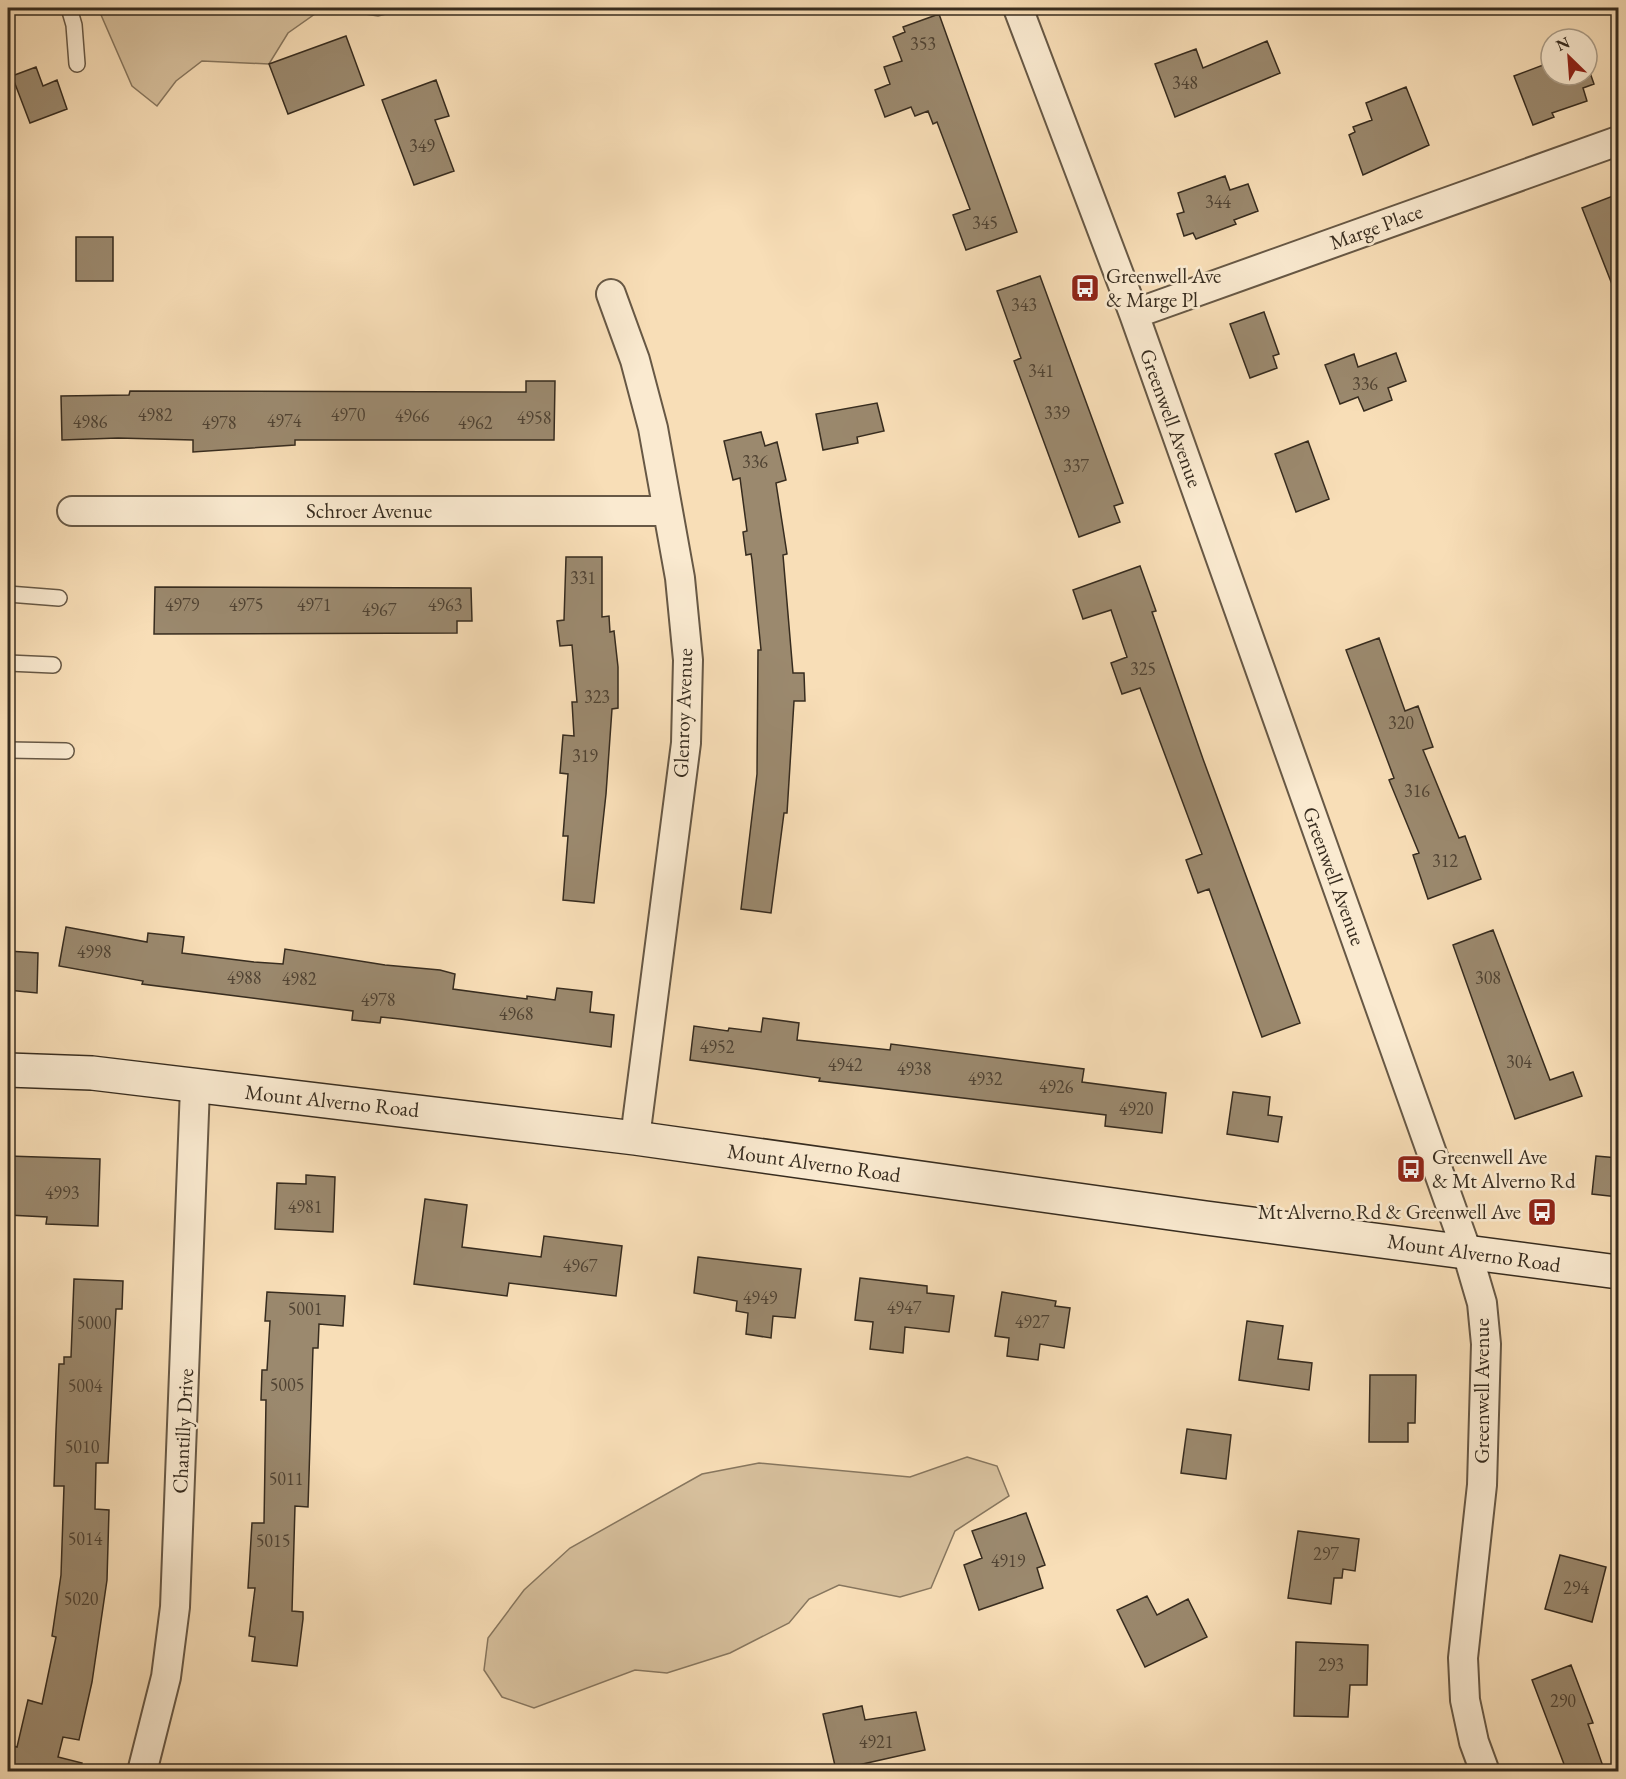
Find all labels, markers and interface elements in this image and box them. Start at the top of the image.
north arrow [1539,27,1599,87]
house number: 353 [910,32,936,55]
text: N [1553,32,1573,56]
house number: 348 [1172,71,1198,94]
house number: 349 [409,134,435,157]
house number: 344 [1205,190,1231,213]
street label: Marge Place [1326,197,1426,256]
house number: 345 [972,211,998,234]
place label: Greenwell Ave & Marge Pl [1106,262,1221,313]
bus stop icon: Greenwell Ave & Marge Pl [1069,272,1101,304]
house number: 343 [1011,293,1037,316]
street label: Greenwell Avenue [1134,345,1209,491]
house number: 341 [1028,359,1054,382]
house number: 336 [1352,372,1378,395]
house number: 339 [1044,401,1070,424]
house number: 4982 [138,403,173,426]
house number: 4970 [331,403,366,426]
house number: 4966 [395,404,430,427]
house number: 4958 [517,406,551,429]
house number: 4974 [267,409,302,432]
house number: 4986 [73,410,108,433]
house number: 4978 [202,411,236,434]
house number: 4962 [458,411,493,434]
house number: 336 [742,450,768,473]
house number: 337 [1063,454,1089,477]
street label: Schroer Avenue [306,497,432,524]
house number: 331 [570,566,596,589]
house number: 4979 [165,593,200,616]
house number: 4975 [229,593,263,616]
house number: 4971 [297,593,331,616]
house number: 4963 [428,593,462,616]
house number: 4967 [362,598,397,621]
street label: Glenroy Avenue [667,647,698,779]
house number: 325 [1130,657,1156,680]
house number: 323 [584,685,610,708]
house number: 320 [1388,711,1414,734]
house number: 319 [572,744,598,767]
house number: 316 [1404,779,1430,802]
street label: Greenwell Avenue [1297,803,1372,949]
house number: 312 [1432,849,1458,872]
house number: 4998 [77,940,111,963]
house number: 4988 [227,966,261,989]
house number: 308 [1475,966,1501,989]
house number: 4982 [282,967,317,990]
house number: 4978 [361,988,395,1011]
house number: 4968 [499,1002,533,1025]
house number: 4952 [700,1035,735,1058]
house number: 304 [1506,1050,1532,1073]
house number: 4942 [828,1053,863,1076]
house number: 4938 [897,1057,931,1080]
house number: 4932 [968,1067,1003,1090]
house number: 4926 [1039,1075,1074,1098]
street label: Mount Alverno Road [244,1078,421,1123]
house number: 4920 [1119,1097,1154,1120]
street label: Mount Alverno Road [726,1137,903,1188]
place label: Greenwell Ave & Mt Alverno Rd [1432,1143,1576,1194]
bus stop icon: Greenwell Ave & Mt Alverno Rd [1395,1153,1427,1185]
house number: 4993 [45,1181,79,1204]
house number: 4981 [288,1195,322,1218]
bus stop icon: Mt Alverno Rd & Greenwell Ave [1526,1196,1558,1228]
place label: Mt Alverno Rd & Greenwell Ave [1258,1198,1521,1225]
street label: Mount Alverno Road [1386,1227,1563,1278]
house number: 4967 [563,1254,598,1277]
house number: 4949 [743,1286,778,1309]
house number: 4947 [887,1296,922,1319]
house number: 5001 [288,1297,322,1320]
house number: 4927 [1015,1310,1050,1333]
house number: 5000 [77,1311,112,1334]
street label: Greenwell Avenue [1468,1318,1495,1464]
street label: Chantilly Drive [166,1368,199,1494]
house number: 5005 [270,1373,304,1396]
house number: 5004 [68,1374,103,1397]
house number: 5010 [65,1435,100,1458]
house number: 5011 [269,1467,303,1490]
house number: 5014 [68,1527,103,1550]
house number: 5015 [256,1529,290,1552]
house number: 297 [1313,1542,1339,1565]
house number: 4919 [991,1549,1026,1572]
house number: 294 [1563,1576,1589,1599]
house number: 5020 [64,1587,99,1610]
house number: 293 [1318,1653,1344,1676]
house number: 290 [1550,1689,1576,1712]
house number: 4921 [859,1730,893,1753]

